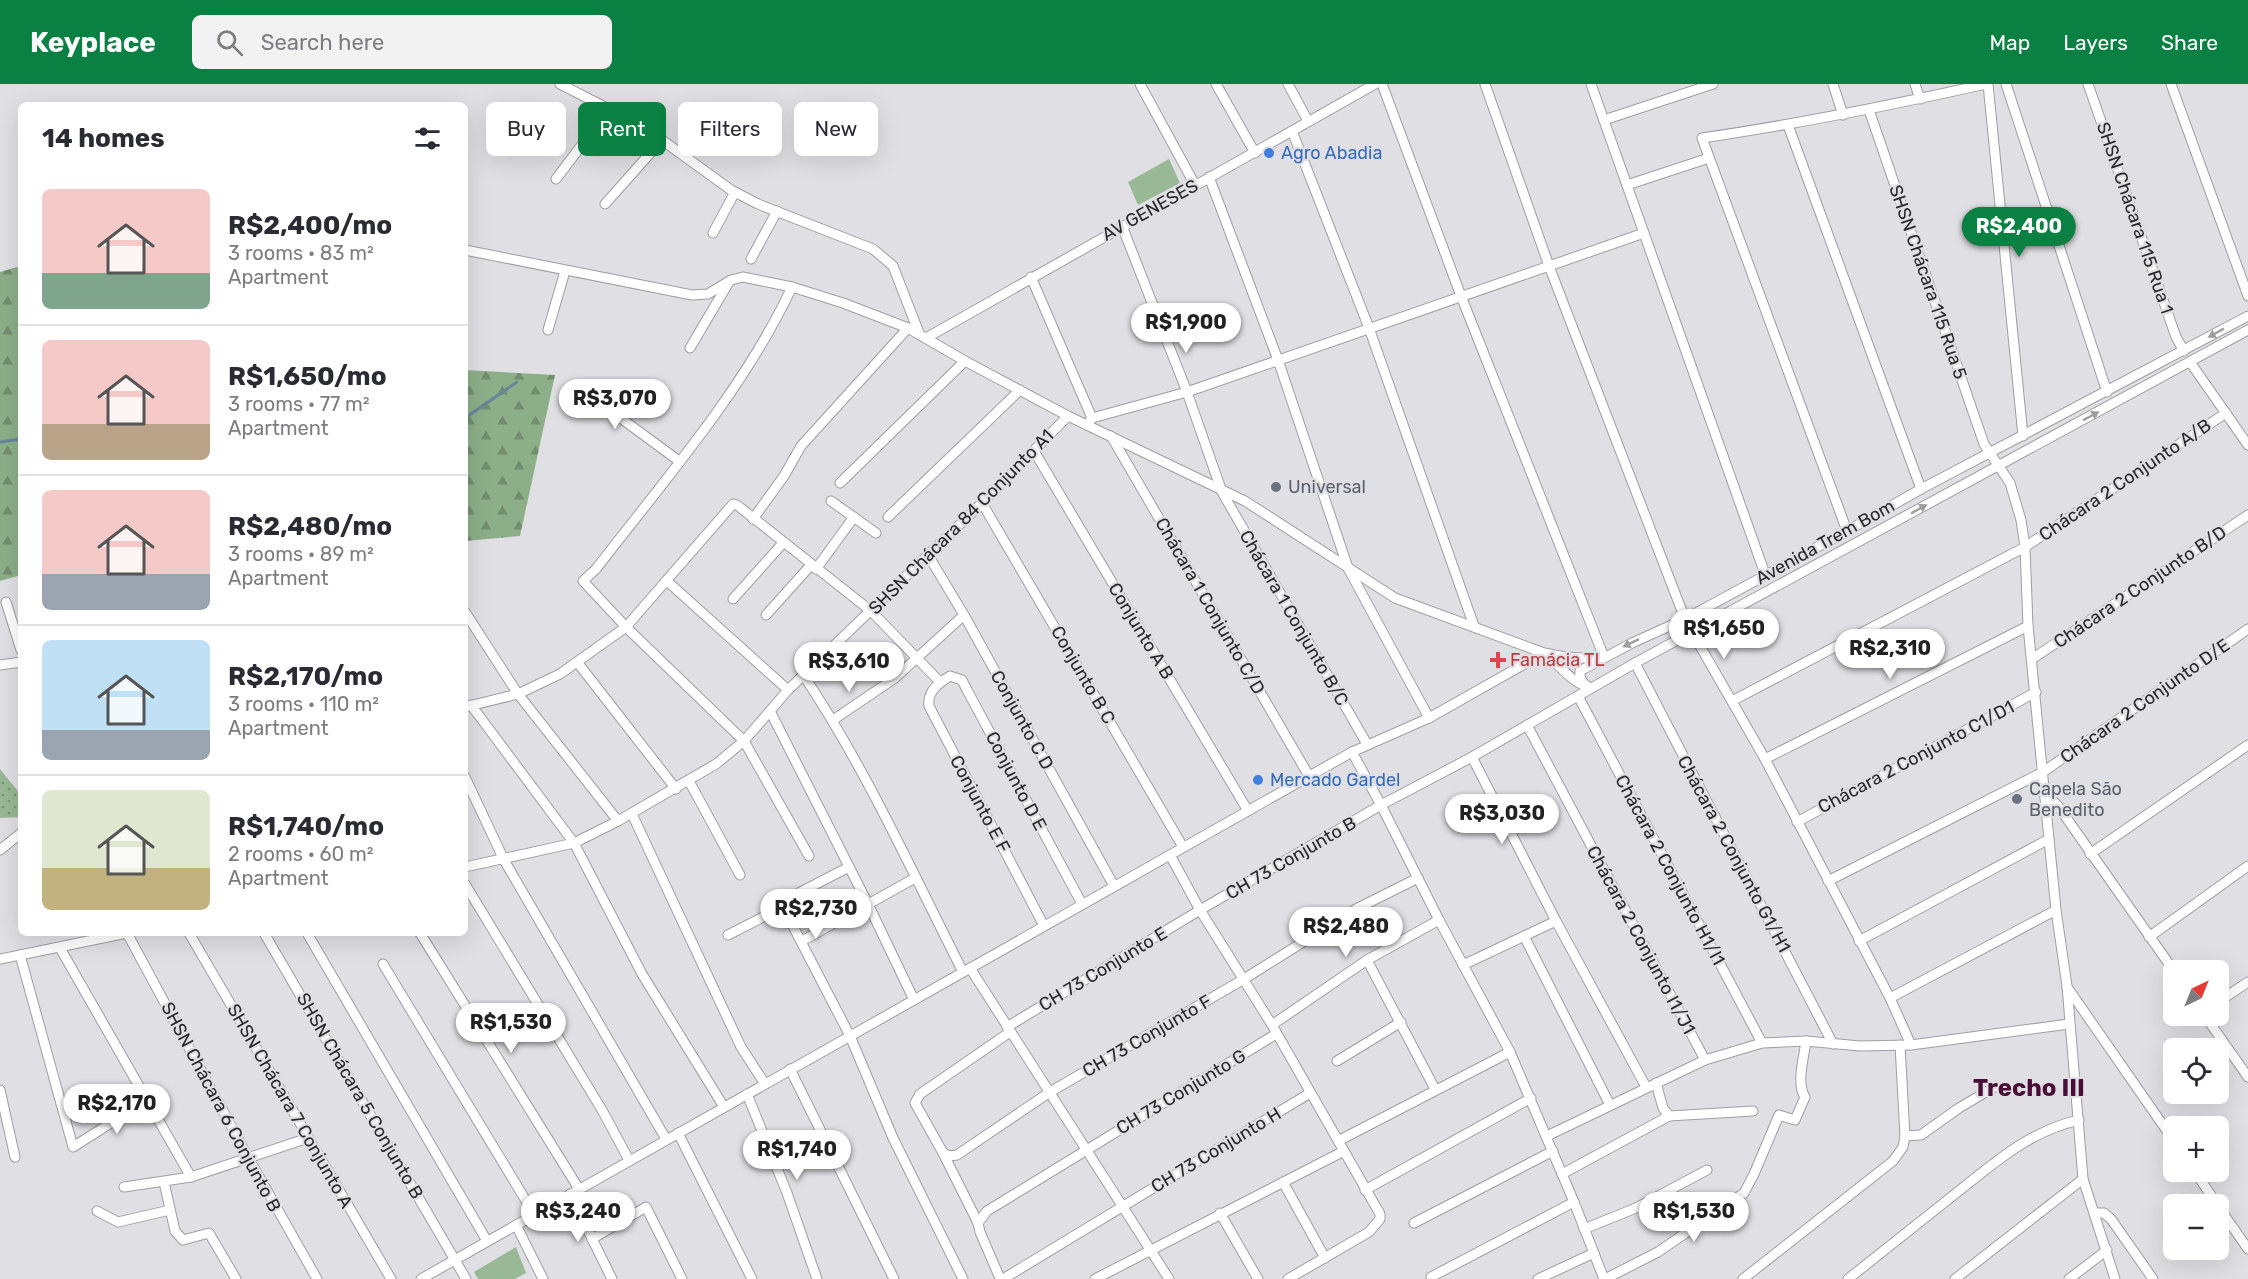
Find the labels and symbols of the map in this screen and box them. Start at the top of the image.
street label: SHSN Chácara 115 Rua 1 [2092,119,2178,317]
place label: Agro Abadia [1281,142,1382,164]
marker: Agro Abadia [1262,146,1276,160]
street label: AV GENESES [1098,174,1202,246]
street label: SHSN Chácara 115 Rua 5 [1884,182,1972,382]
pin: R$2,400 [1964,207,2074,258]
pin: R$1,900 [1131,303,1241,354]
one-way arrow [2208,328,2224,339]
pin: R$3,070 [560,379,670,430]
one-way arrow [2082,411,2099,421]
street label: Chácara 2 Conjunto A/B [2035,414,2215,546]
street label: SHSN Chácara 84 Conjunto A1 [864,425,1058,619]
place label: Universal [1288,476,1366,498]
marker: Universal [1269,480,1283,494]
street label: Avenida Trem Bom [1752,495,1898,589]
one-way arrow [1911,504,1928,514]
street label: Chácara 1 Conjunto C/D [1150,514,1270,698]
street label: Chácara 2 Conjunto B/D [2050,521,2230,653]
street label: Chácara 1 Conjunto B/C [1235,526,1353,710]
street label: Conjunto A B [1104,579,1178,683]
pin: R$1,650 [1669,609,1779,660]
street label: Conjunto B C [1046,622,1120,728]
pin: R$2,310 [1835,629,1945,680]
street label: Chácara 2 Conjunto D/E [2056,634,2234,768]
one-way arrow [1623,639,1640,648]
pin: R$3,610 [794,642,904,693]
place label: Famácia TL [1510,649,1605,671]
marker: Famácia TL [1491,653,1505,667]
street label: Conjunto C D [986,667,1058,773]
street label: Chácara 2 Conjunto C1/D1 [1814,696,2018,818]
street label: Conjunto D E [981,728,1051,834]
street label: Conjunto E F [945,752,1015,856]
street label: Chácara 2 Conjunto G1/H1 [1673,752,1795,956]
place label: Mercado Gardel [1270,769,1400,791]
street label: Chácara 2 Conjunto H1/I1 [1610,771,1730,969]
marker: Mercado Gardel [1251,773,1265,787]
place label: Capela São Benedito [2029,778,2122,821]
marker: Capela São Benedito [2010,792,2024,806]
pin: R$3,030 [1447,794,1557,845]
street label: CH 73 Conjunto B [1222,812,1360,904]
street label: Chácara 2 Conjunto I1/J1 [1582,842,1700,1038]
pin: R$2,730 [761,889,871,940]
pin: R$2,480 [1291,907,1401,958]
street label: CH 73 Conjunto E [1035,922,1171,1016]
north arrow [2163,960,2229,1026]
street label: SHSN Chácara 5 Conjunto B [292,989,428,1203]
street label: CH 73 Conjunto F [1079,990,1215,1082]
street label: SHSN Chácara 6 Conjunto B [156,998,286,1216]
street label: SHSN Chácara 7 Conjunto A [222,1000,358,1212]
pin: R$1,530 [456,1003,566,1054]
street label: CH 73 Conjunto G [1112,1045,1250,1139]
district label: Trecho III [1973,1074,2085,1102]
pin: R$2,170 [62,1084,172,1135]
street label: CH 73 Conjunto H [1147,1103,1285,1197]
pin: R$1,740 [742,1130,852,1181]
pin: R$3,240 [523,1192,633,1243]
pin: R$1,530 [1639,1192,1749,1243]

